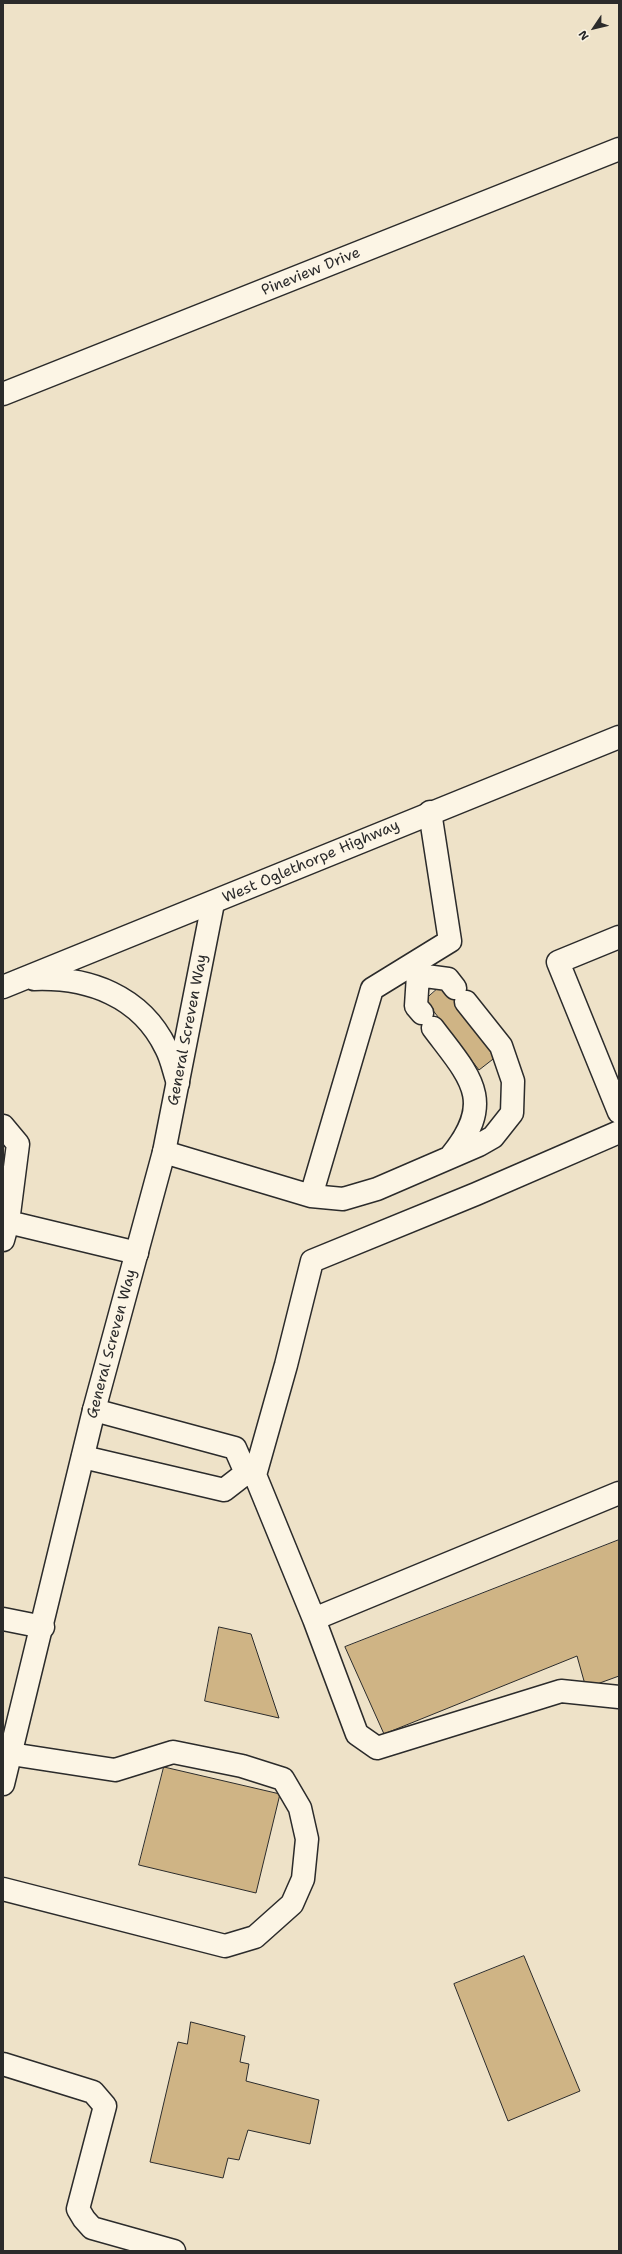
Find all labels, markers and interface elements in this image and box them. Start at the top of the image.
north arrow [574,8,614,48]
text: N [575,27,592,43]
street label: Pineview Drive [259,244,363,300]
street label: West Oglethorpe Highway [220,817,402,907]
street label: General Screven Way [164,953,212,1107]
street label: General Screven Way [83,1267,141,1421]

